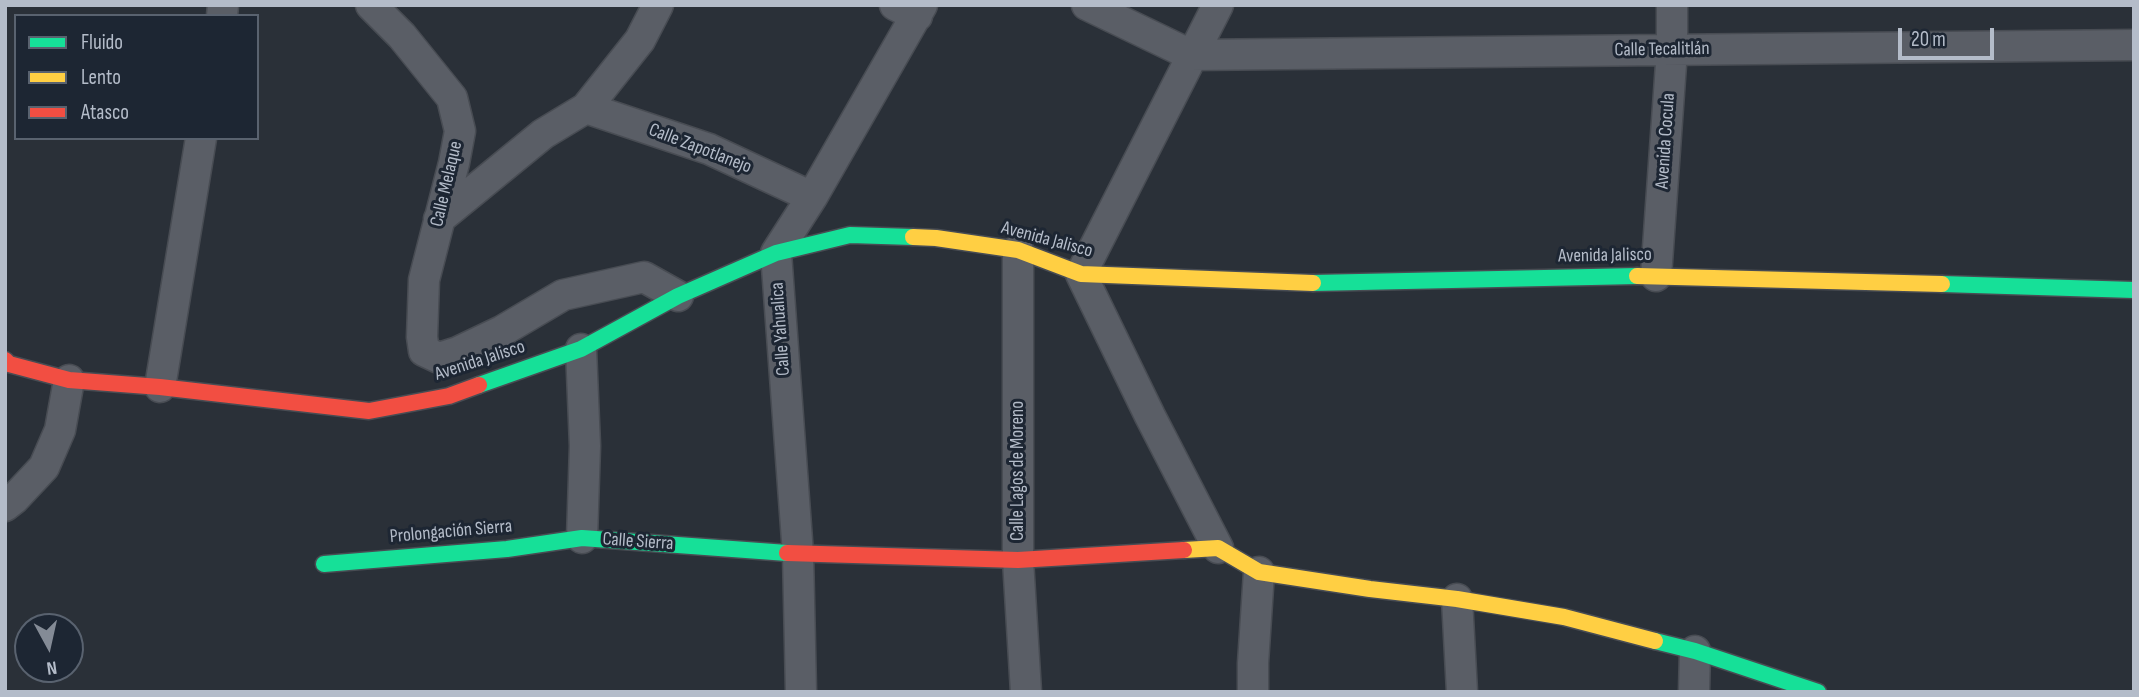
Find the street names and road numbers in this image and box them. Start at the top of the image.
street label: Calle Tecalitlán [1614,38,1710,62]
street label: Avenida Cocula [1651,92,1681,190]
street label: Calle Zapotlanejo [645,119,755,179]
street label: Calle Melaque [426,139,468,229]
street label: Avenida Jalisco [999,217,1095,263]
street label: Avenida Jalisco [1558,244,1652,268]
street label: Calle Yahualica [766,281,796,377]
street label: Avenida Jalisco [432,336,528,386]
street label: Calle Lagos de Moreno [1007,401,1029,541]
street label: Prolongación Sierra [389,515,513,549]
street label: Calle Sierra [602,528,674,556]

